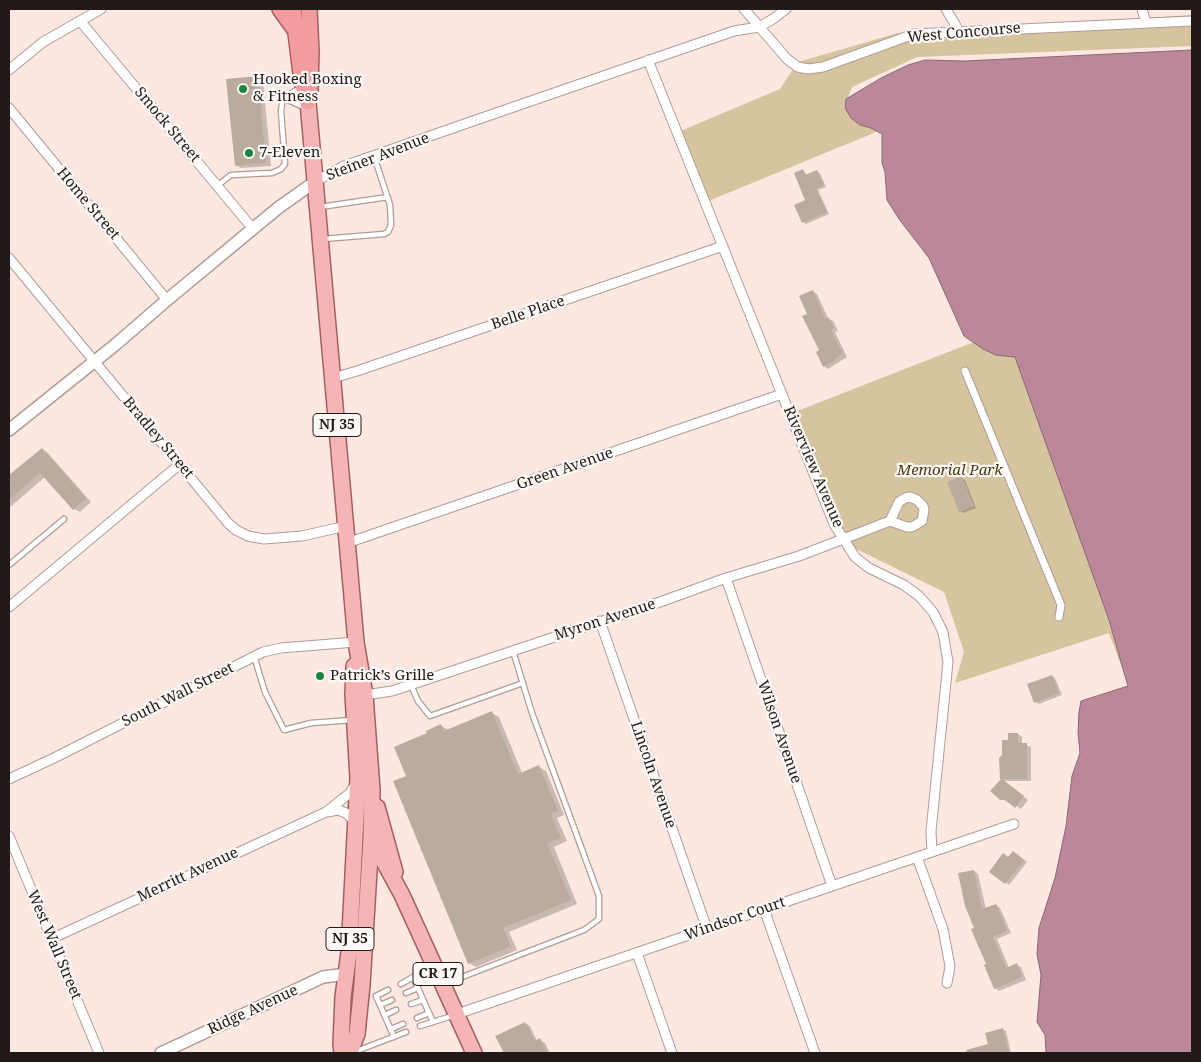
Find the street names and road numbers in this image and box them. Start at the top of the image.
street label: West Concourse [907,19,1021,47]
street label: Smock Street [130,84,204,166]
street label: Steiner Avenue [324,129,432,185]
street label: Home Street [53,164,123,244]
street label: Belle Place [489,292,567,334]
street label: Bradley Street [119,393,197,483]
street label: Riverview Avenue [779,403,847,531]
road number: NJ 35 [313,414,361,436]
street label: Green Avenue [514,444,616,494]
street label: Myron Avenue [552,595,658,645]
street label: South Wall Street [119,659,237,731]
street label: Wilson Avenue [753,678,805,786]
street label: Lincoln Avenue [626,719,680,831]
street label: Merritt Avenue [135,844,241,906]
street label: West Wall Street [23,888,85,1002]
street label: Windsor Court [682,893,788,945]
road number: NJ 35 [326,928,374,951]
road number: CR 17 [413,962,463,986]
street label: Ridge Avenue [205,981,301,1039]

